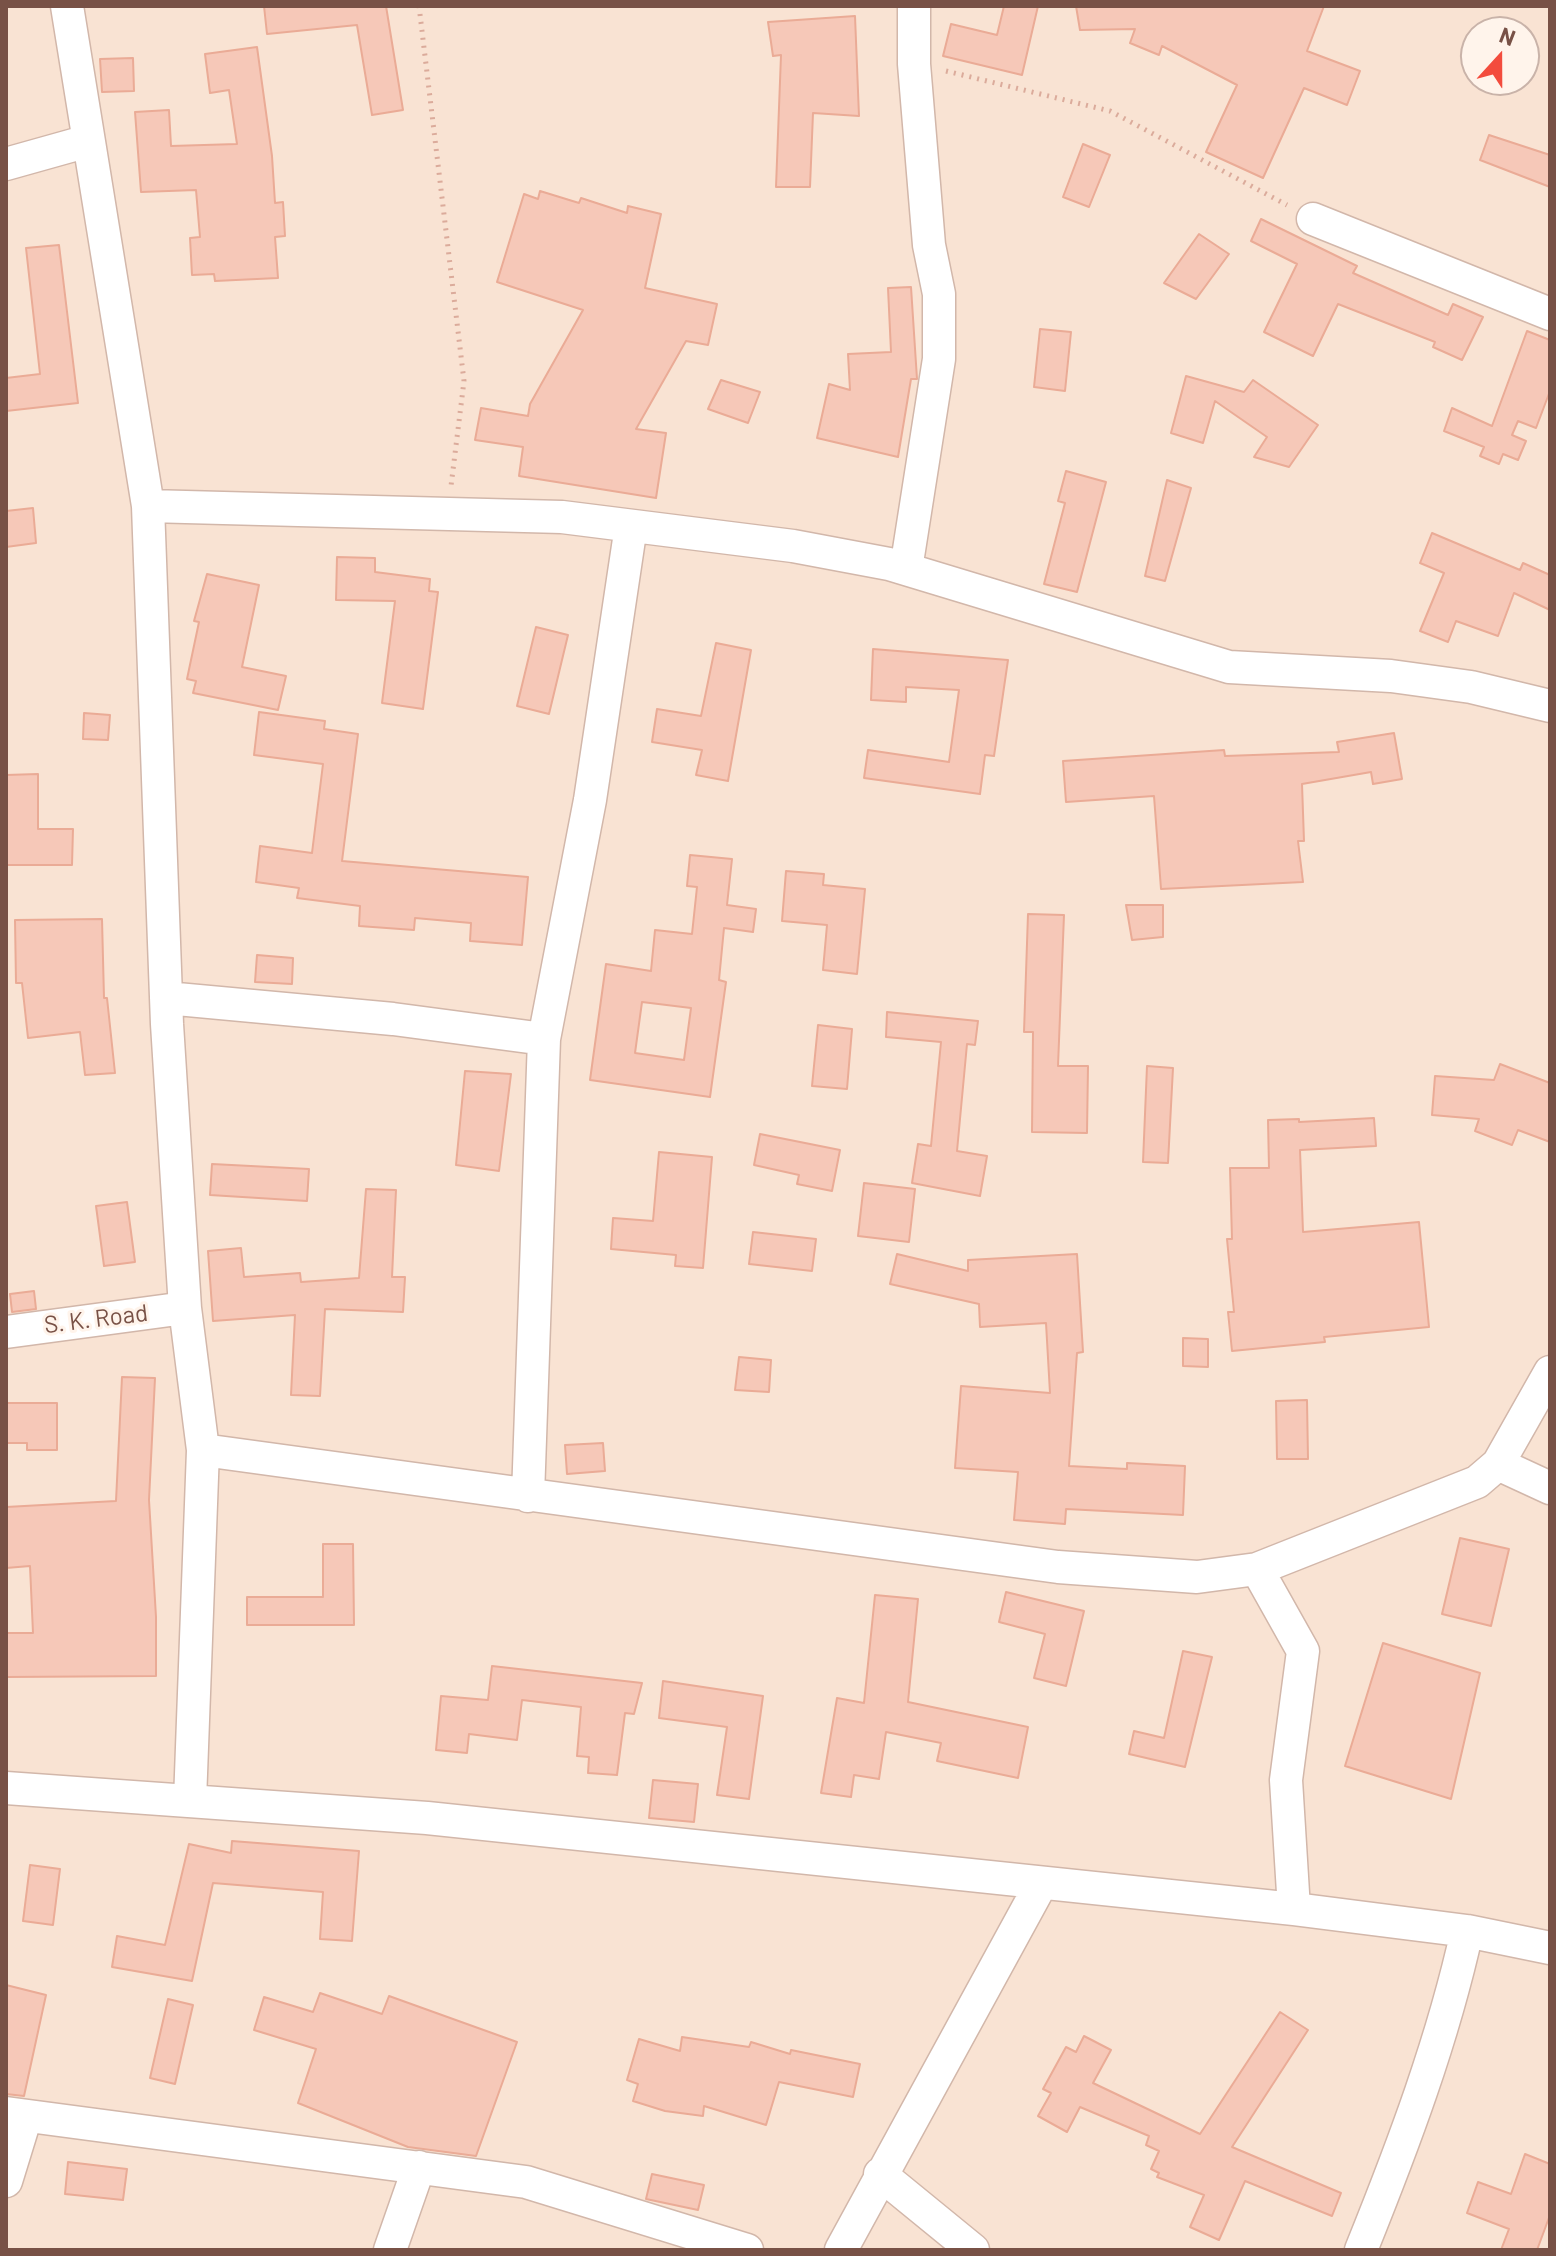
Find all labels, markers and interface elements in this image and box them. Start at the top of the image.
north arrow [1460,16,1540,96]
text: N [1496,21,1519,50]
street label: S. K. Road [42,1298,150,1340]

